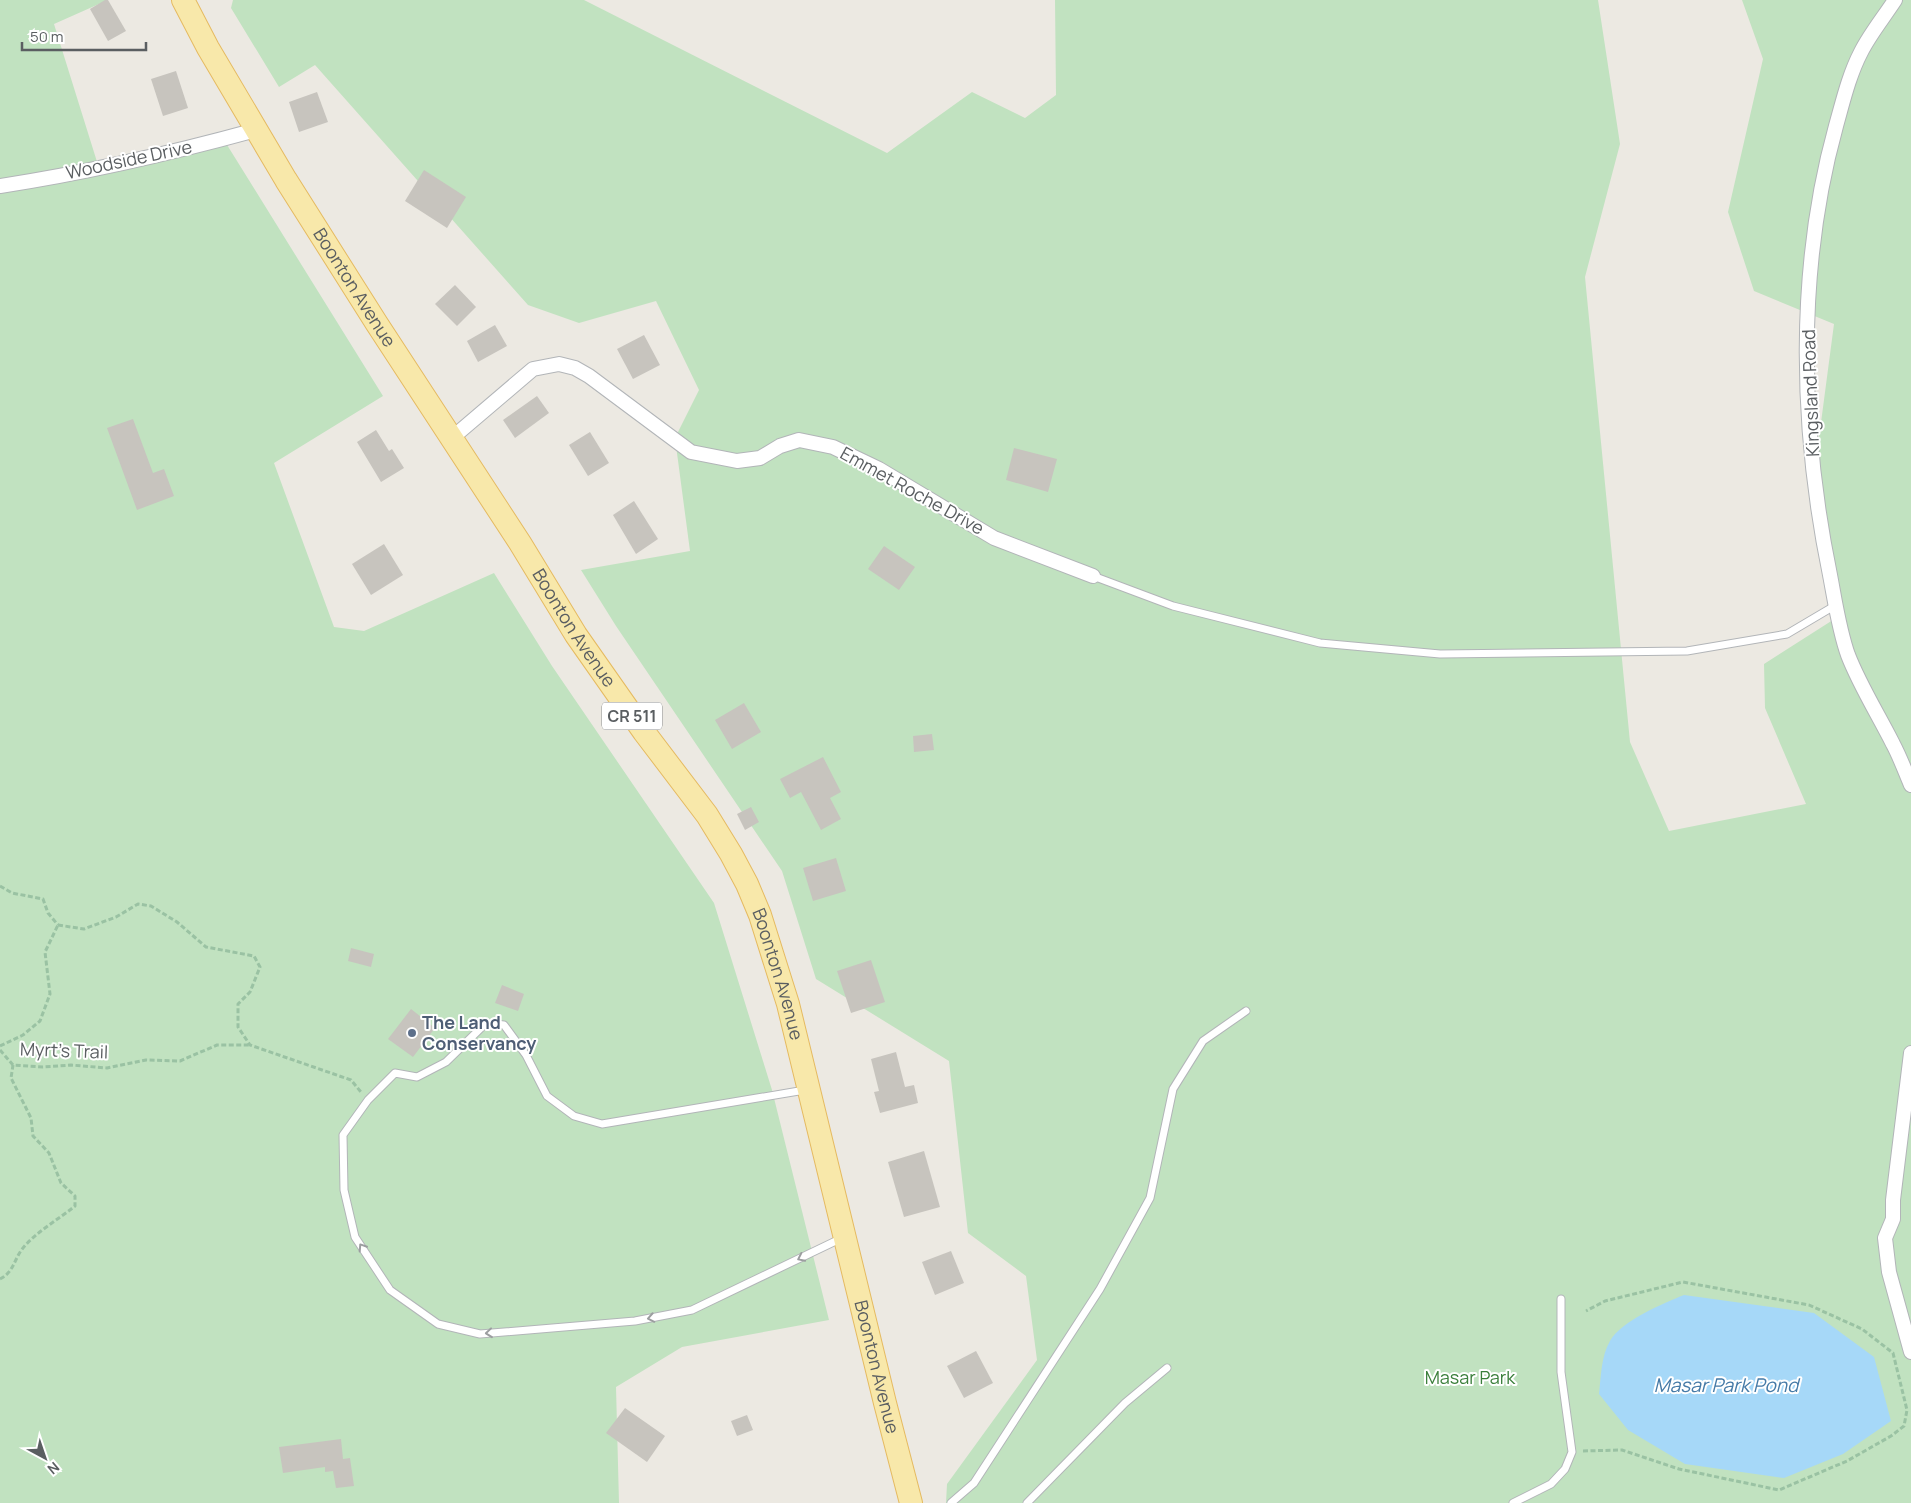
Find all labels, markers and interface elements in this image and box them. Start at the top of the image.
scale bar [22,20,146,52]
text: 50 m [30,26,64,47]
street label: Woodside Drive [64,134,194,184]
street label: Boonton Avenue [308,223,402,351]
street label: Kingsland Road [1796,329,1824,457]
street label: Emmet Roche Drive [836,441,989,540]
street label: Boonton Avenue [527,564,622,691]
road number: CR 511 [602,702,662,729]
street label: Boonton Avenue [747,904,809,1042]
place label: The Land Conservancy [422,1010,536,1055]
marker: The Land Conservancy [406,1027,418,1039]
street label: Myrt's Trail [19,1036,109,1064]
one-way arrow [359,1244,368,1253]
one-way arrow [797,1252,806,1262]
street label: Boonton Avenue [849,1298,905,1436]
one-way arrow [646,1312,655,1322]
one-way arrow [485,1327,493,1338]
park label: Masar Park [1425,1365,1516,1389]
water label: Masar Park Pond [1654,1372,1801,1398]
north arrow [20,1433,70,1483]
text: N [44,1458,64,1479]

